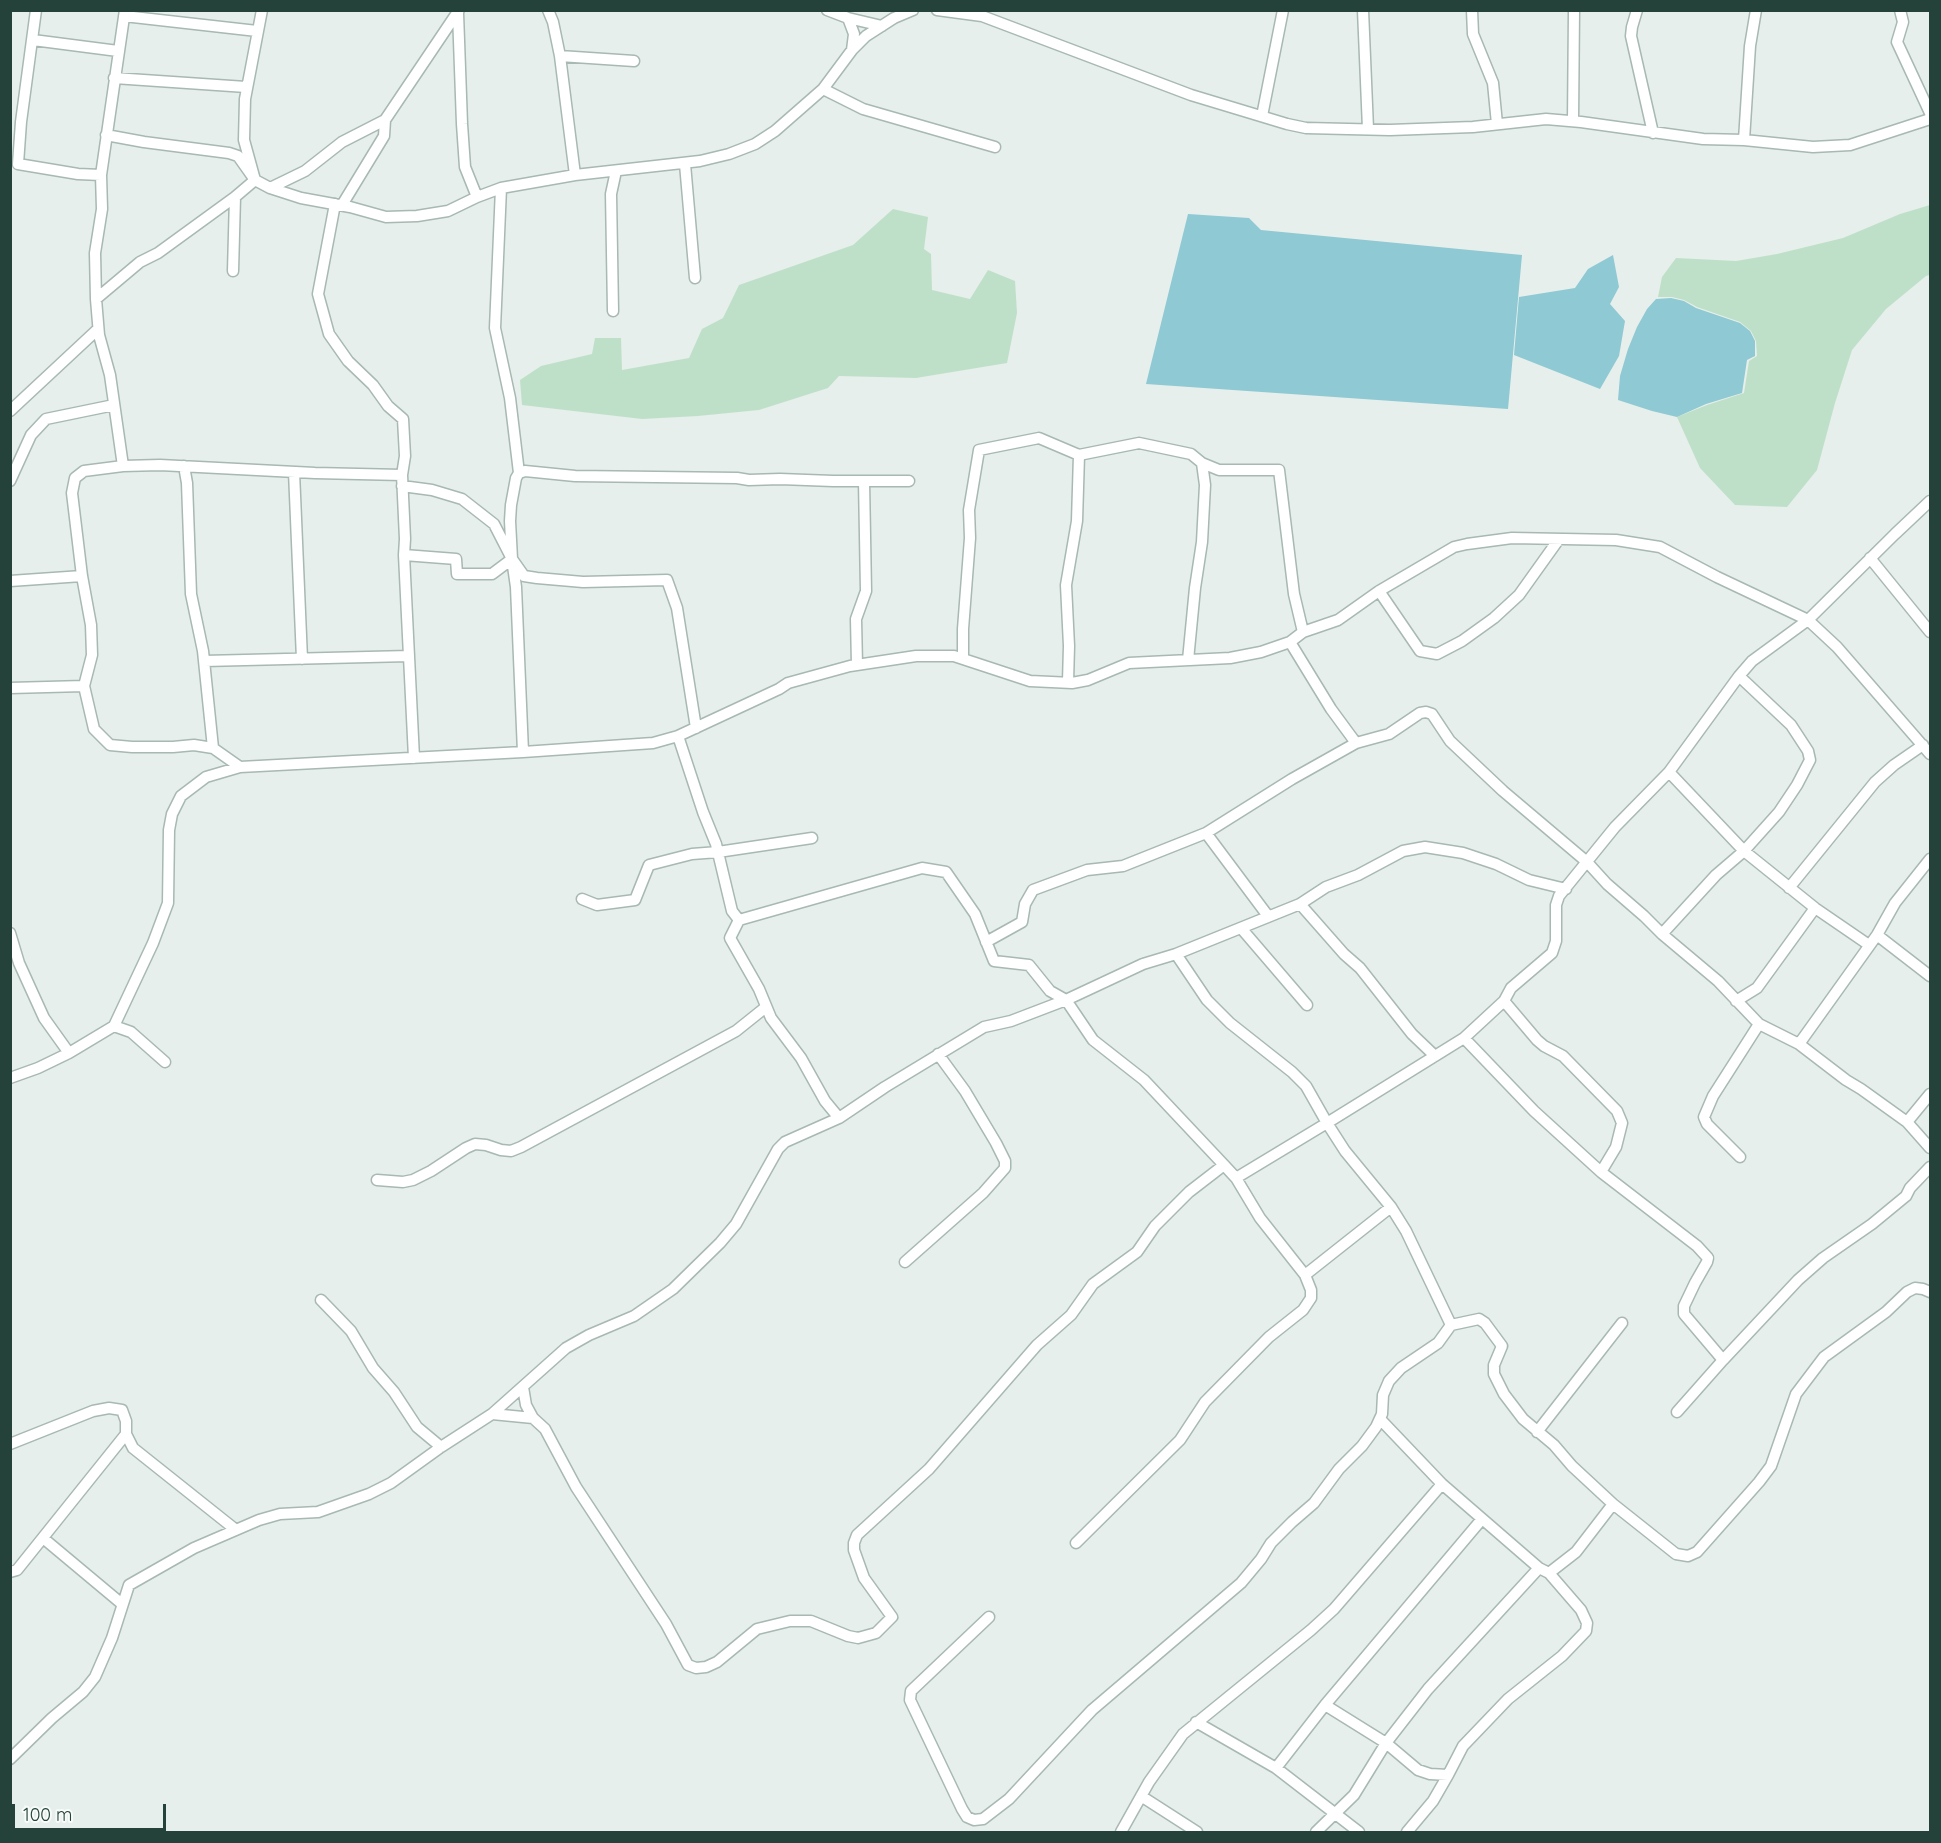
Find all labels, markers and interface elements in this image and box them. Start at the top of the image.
scale bar [15,1792,170,1830]
text: 100 m [23,1803,72,1826]

